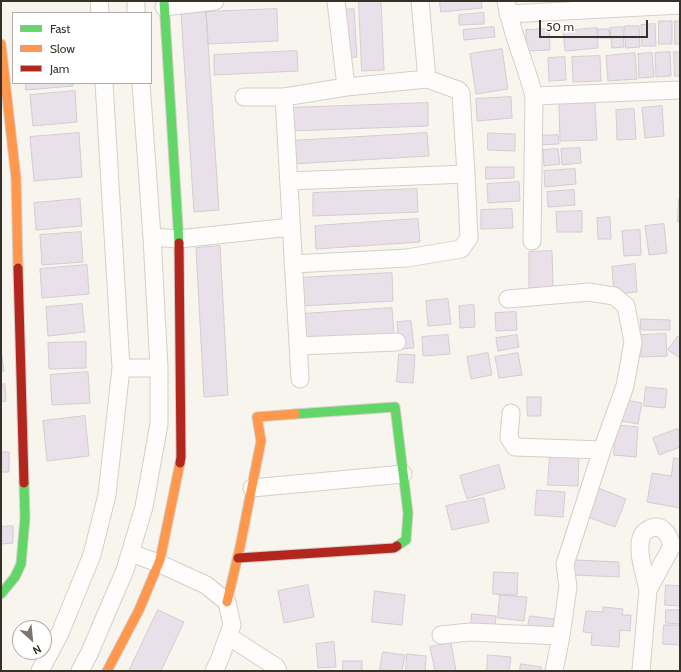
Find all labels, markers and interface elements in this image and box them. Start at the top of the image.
legend [12,12,152,84]
scale bar [541,12,650,38]
text: 50 m [546,19,574,34]
text: Fast [50,21,70,36]
text: Slow [50,41,75,56]
text: Jam [50,61,69,76]
north arrow [12,620,52,660]
text: N [30,642,44,658]

